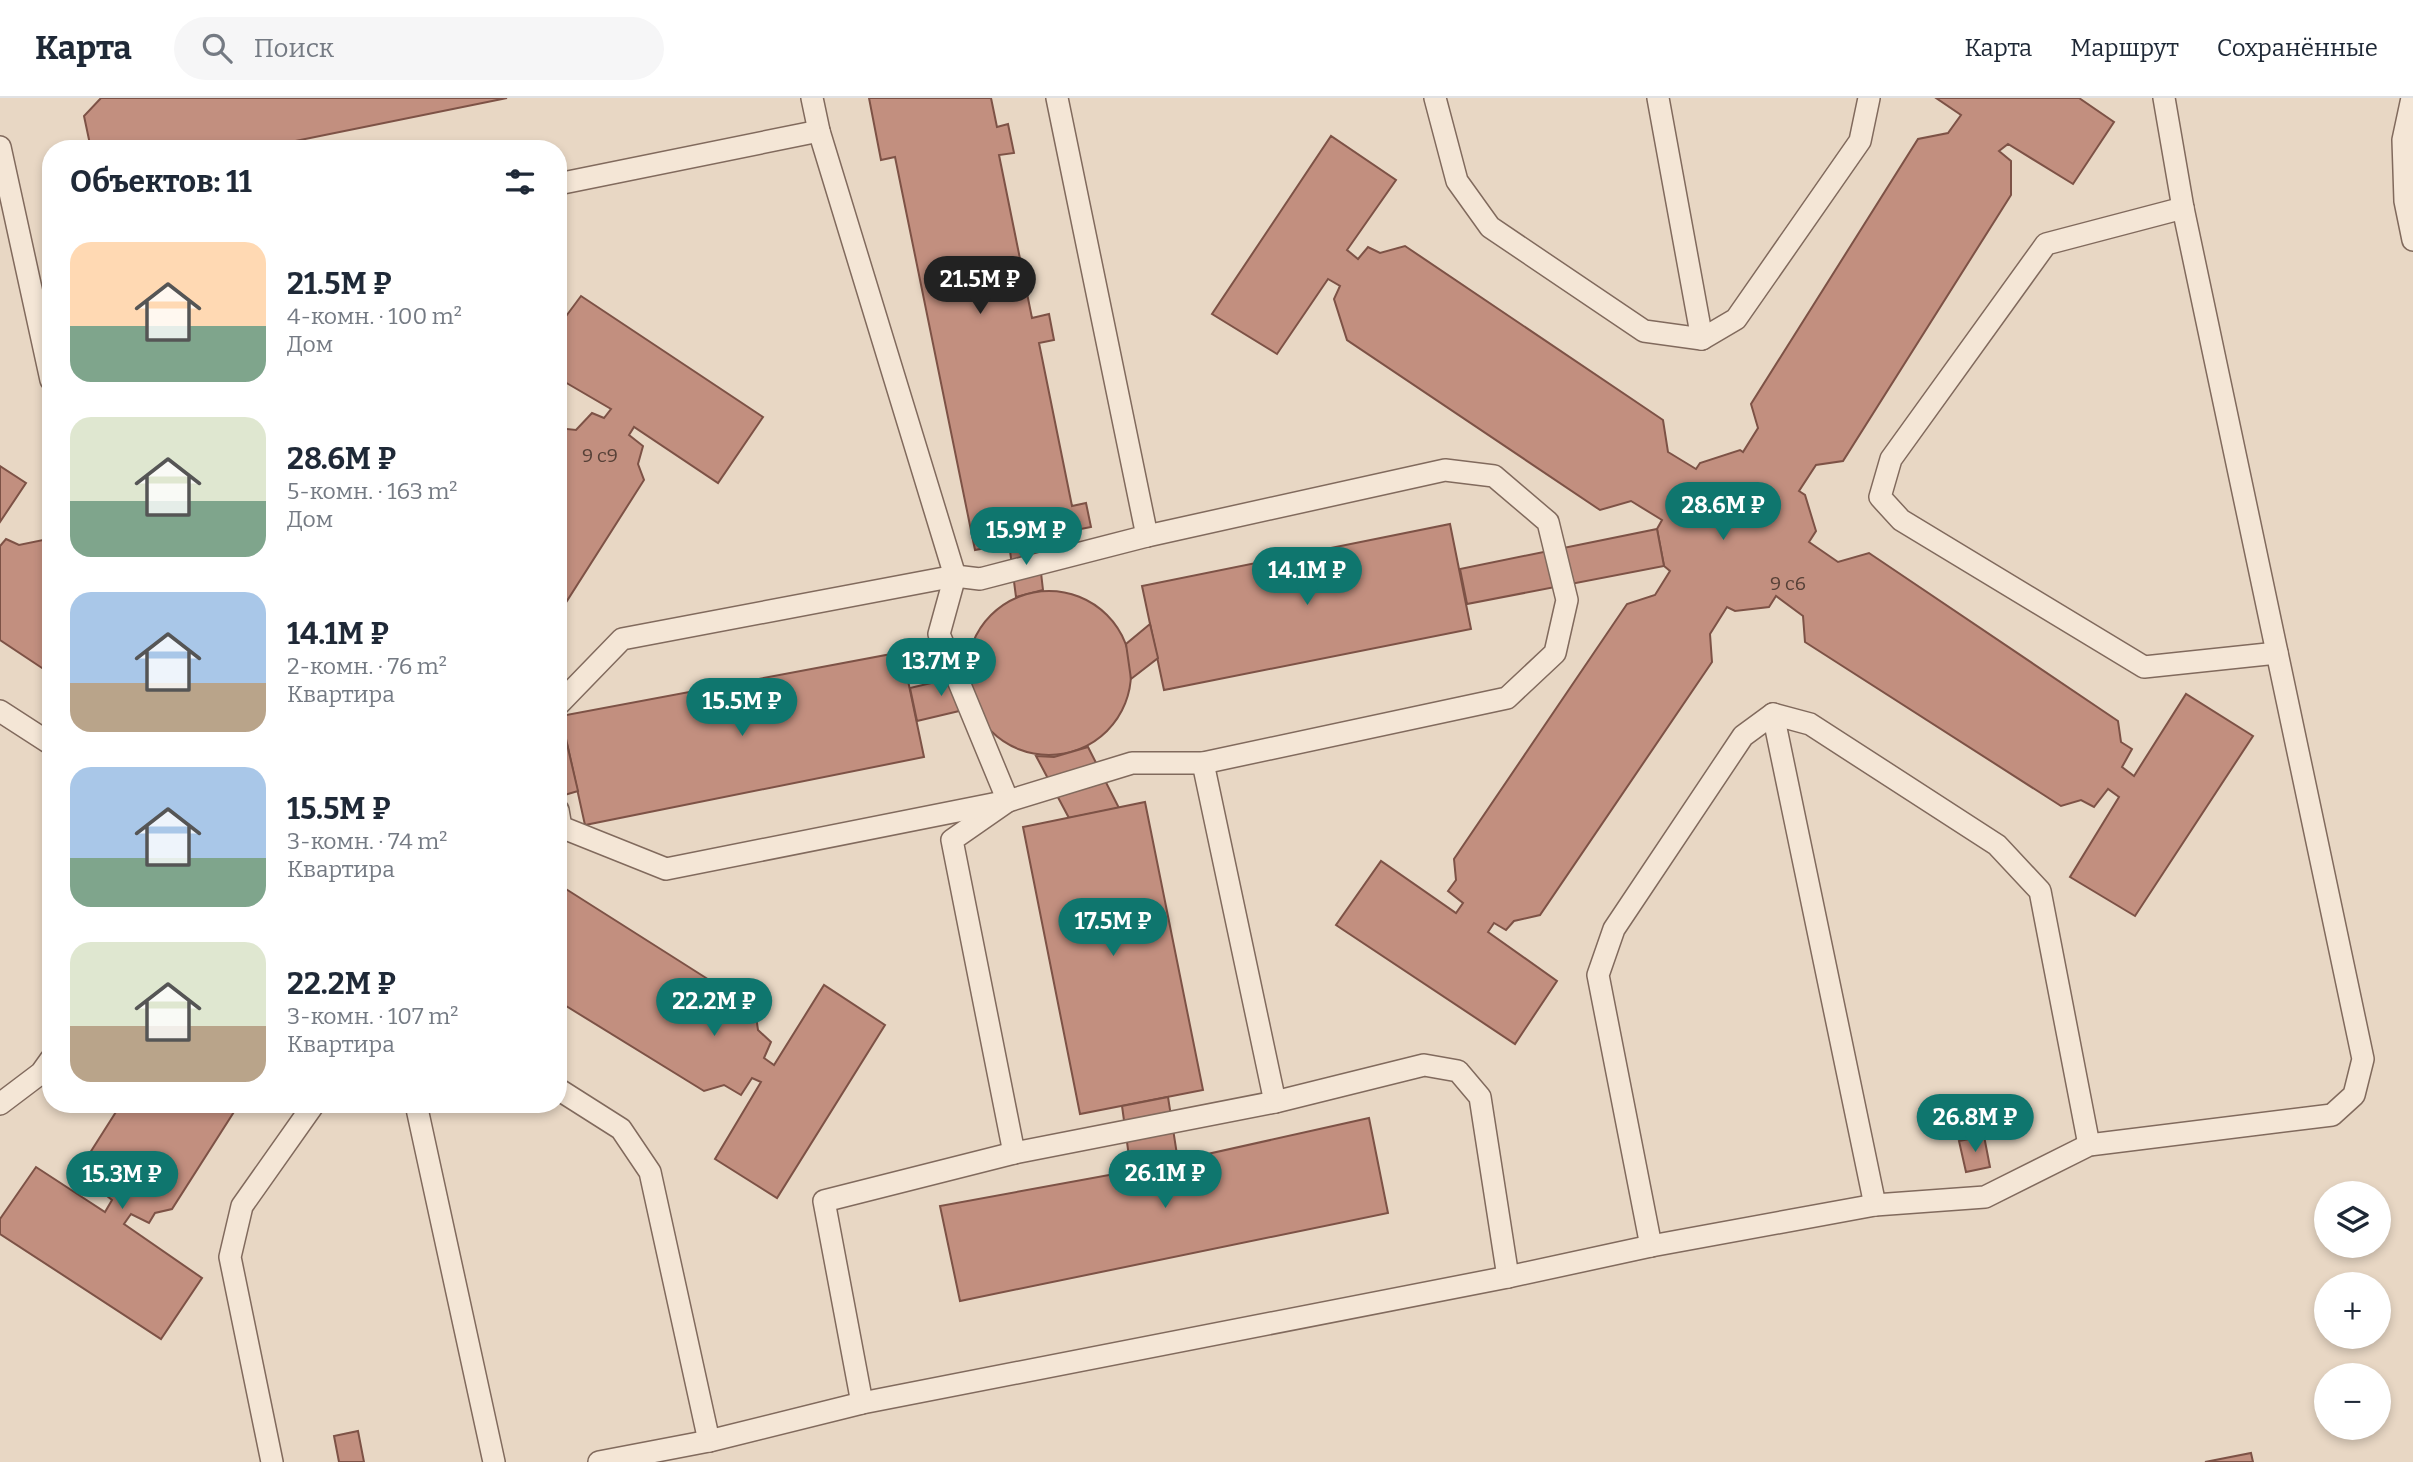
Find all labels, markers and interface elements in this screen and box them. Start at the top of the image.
search box [174,17,664,80]
text: Карта [35,28,132,68]
icon: search [198,29,236,67]
text: Поиск [254,33,334,64]
text: Карта [1964,34,2032,62]
text: Маршрут [2070,34,2179,62]
text: Сохранённые [2217,34,2378,62]
icon: filters [501,163,539,201]
text: Объектов: 11 [70,164,252,200]
pin: 21.5M ₽ [915,256,1045,316]
text: 21.5M ₽ [940,265,1020,293]
text: 21.5M ₽ [287,266,392,302]
icon: home [126,270,210,354]
text: 4-комн. · 100 m² [287,302,462,330]
text: Дом [287,330,333,358]
text: 28.6M ₽ [287,441,396,477]
house number: 9 с9 [582,444,618,467]
icon: home [126,445,210,529]
text: 5-комн. · 163 m² [287,477,458,505]
pin: 28.6M ₽ [1658,482,1788,542]
text: 28.6M ₽ [1681,491,1765,519]
text: Дом [287,505,333,533]
pin: 15.9M ₽ [961,508,1091,567]
text: 15.9M ₽ [986,516,1066,544]
pin: 14.1M ₽ [1242,547,1372,607]
text: 14.1M ₽ [1268,556,1346,584]
house number: 9 с6 [1770,572,1806,595]
text: 14.1M ₽ [287,616,389,652]
icon: home [126,620,210,704]
pin: 13.7M ₽ [876,638,1006,698]
text: 13.7M ₽ [902,647,980,675]
text: 2-комн. · 76 m² [287,652,447,680]
pin: 15.5M ₽ [677,678,807,738]
text: Квартира [287,680,395,708]
text: 15.5M ₽ [702,687,782,715]
text: 15.5M ₽ [287,791,391,827]
icon: home [126,795,210,879]
text: 3-комн. · 74 m² [287,827,447,855]
text: Квартира [287,855,395,883]
pin: 17.5M ₽ [1048,898,1178,958]
text: 17.5M ₽ [1074,907,1152,935]
text: 22.2M ₽ [287,966,396,1002]
icon: home [126,970,210,1054]
pin: 22.2M ₽ [649,978,779,1038]
text: 22.2M ₽ [672,987,756,1015]
text: 3-комн. · 107 m² [287,1002,458,1030]
text: Квартира [287,1030,395,1058]
pin: 26.8M ₽ [1910,1094,2040,1154]
text: 26.8M ₽ [1933,1103,2017,1131]
pin: 26.1M ₽ [1100,1150,1230,1210]
pin: 15.3M ₽ [57,1152,187,1211]
text: 26.1M ₽ [1125,1159,1205,1187]
text: 15.3M ₽ [82,1160,162,1188]
map controls [2314,1181,2391,1440]
button: layers [2314,1181,2391,1258]
button: + [2314,1272,2391,1349]
button: − [2314,1363,2391,1440]

